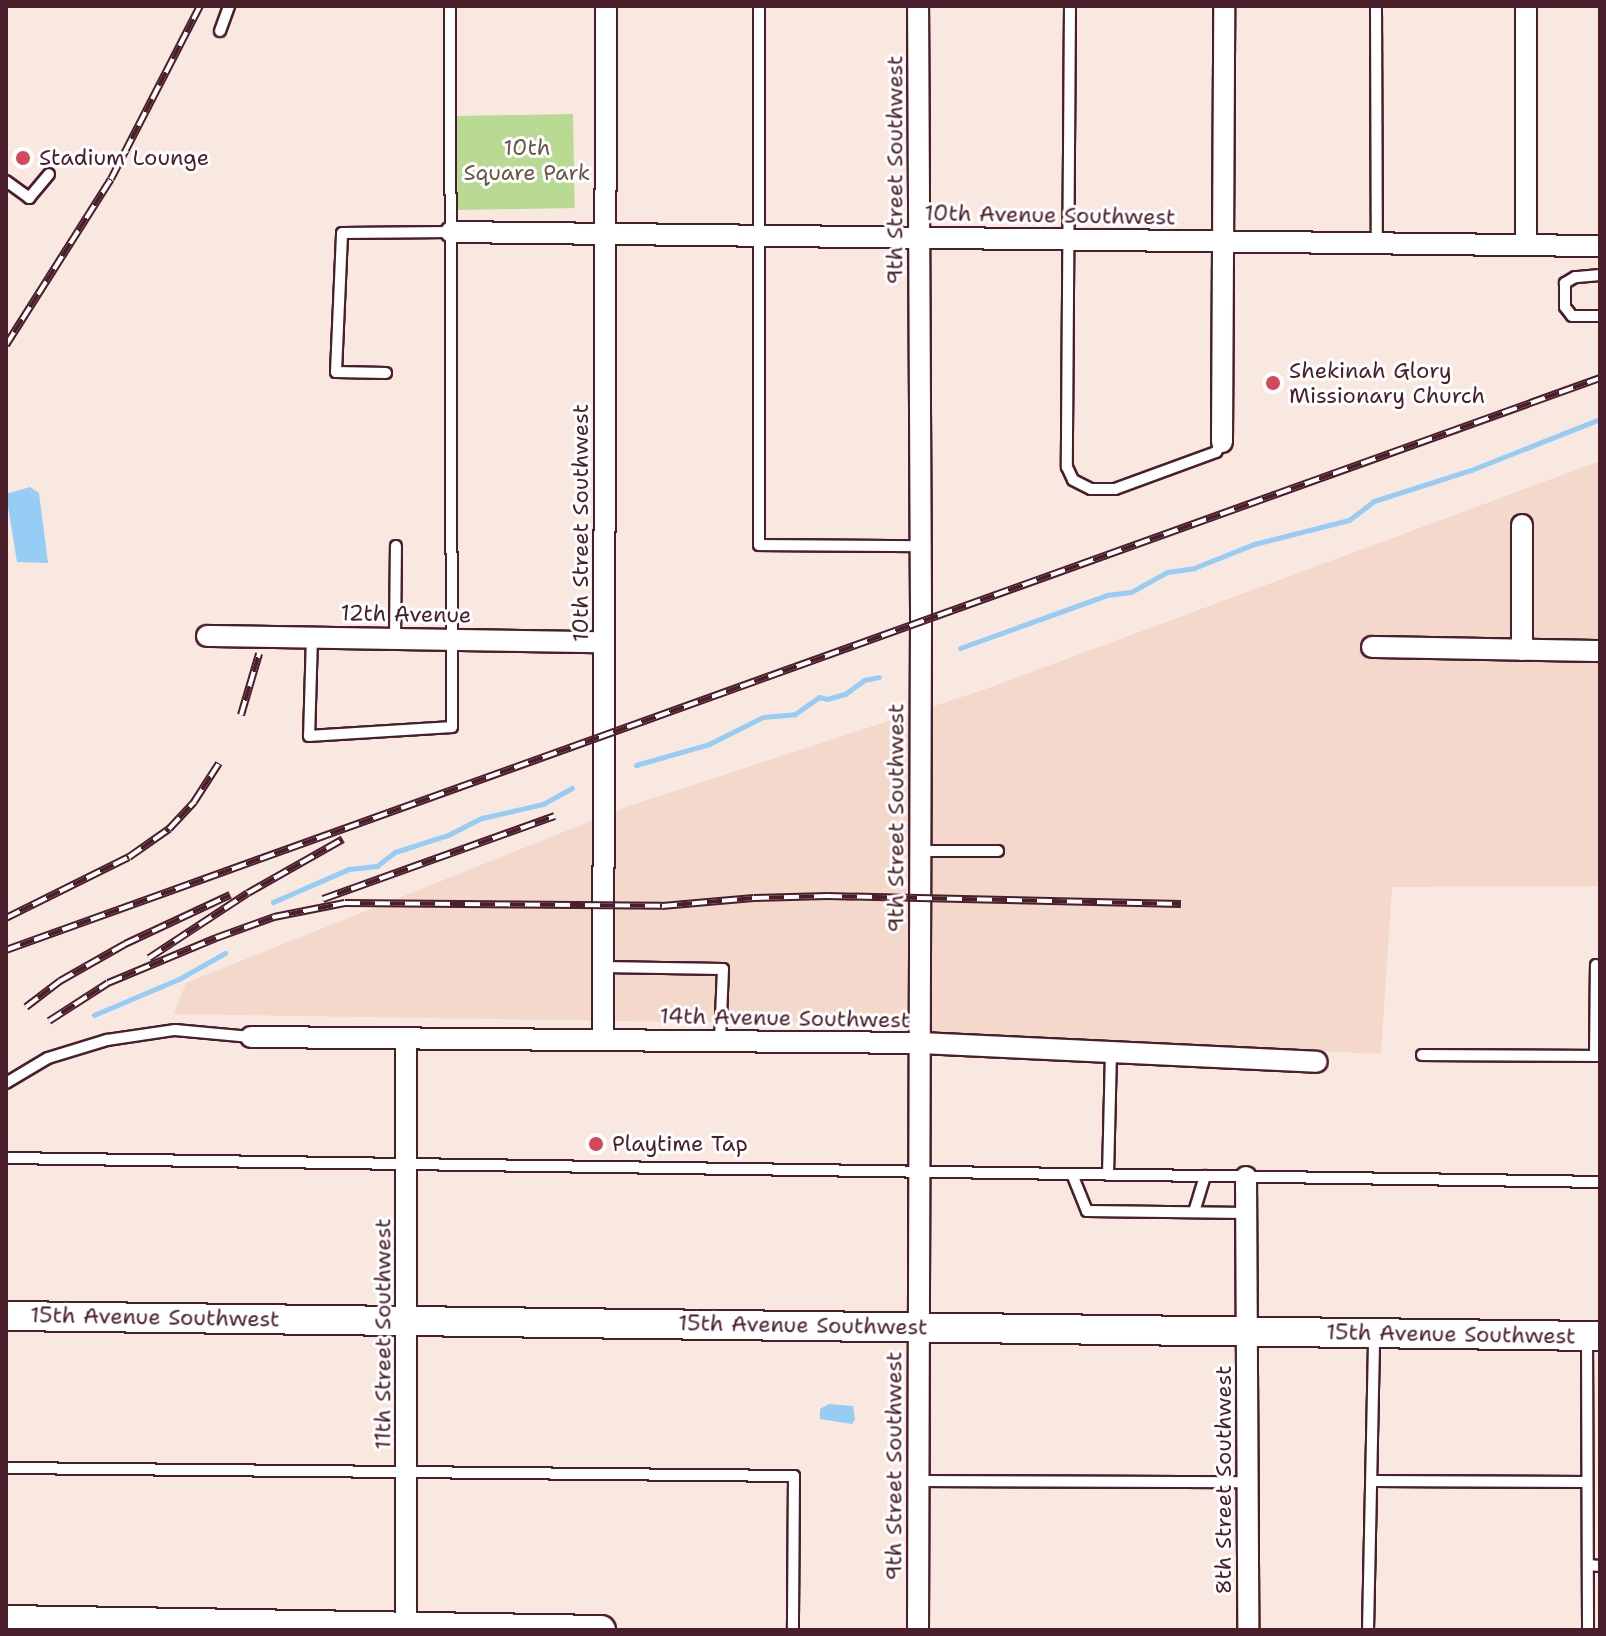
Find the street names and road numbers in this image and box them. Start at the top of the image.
street label: 9th Street Southwest [882,55,908,285]
street label: 10th Avenue Southwest [924,200,1176,230]
street label: 10th Street Southwest [568,404,594,642]
street label: 12th Avenue [340,600,472,628]
street label: 9th Street Southwest [883,703,909,933]
street label: 14th Avenue Southwest [660,1003,910,1033]
street label: 11th Street Southwest [370,1218,396,1450]
street label: 15th Avenue Southwest [30,1302,280,1332]
street label: 15th Avenue Southwest [678,1310,928,1340]
street label: 15th Avenue Southwest [1326,1319,1576,1349]
street label: 9th Street Southwest [881,1351,907,1581]
street label: 8th Street Southwest [1211,1365,1237,1595]

